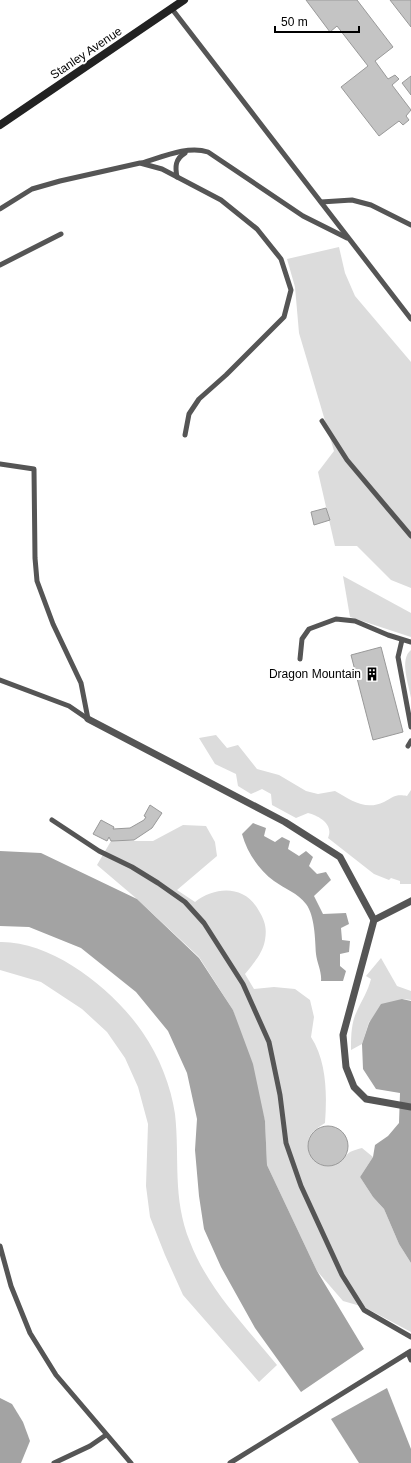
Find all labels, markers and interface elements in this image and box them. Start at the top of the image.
scale bar [275,8,359,34]
text: 50 m [281,15,308,29]
street label: Stanley Avenue [48,24,125,82]
building icon: Dragon Mountain [364,666,380,682]
place label: Dragon Mountain [269,667,361,681]

